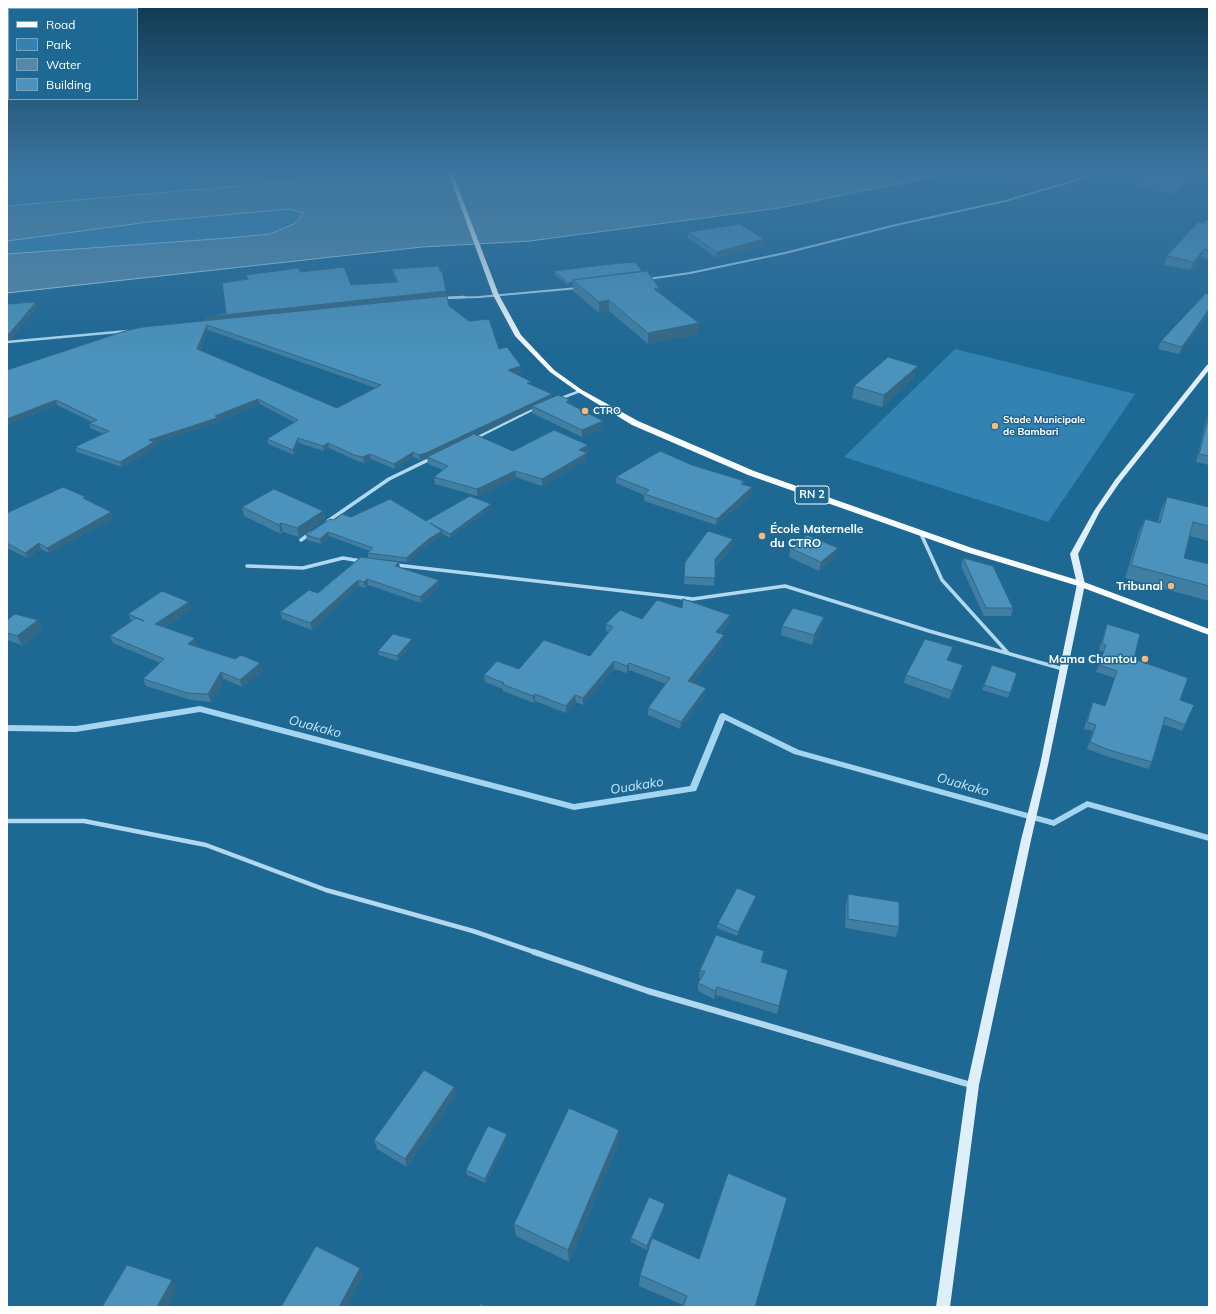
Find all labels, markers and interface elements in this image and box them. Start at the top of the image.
legend [8,8,138,100]
text: Road [46,17,75,32]
text: Park [46,37,71,52]
text: Water [46,57,81,72]
text: Building [46,77,91,92]
place label: CTRO [593,405,621,417]
marker: CTRO [580,406,590,416]
place label: Stade Municipale de Bambari [1003,414,1085,438]
marker: Stade Municipale de Bambari [990,421,1000,431]
road number: RN 2 [795,486,829,504]
place label: École Maternelle du CTRO [770,522,863,550]
marker: École Maternelle du CTRO [757,531,767,541]
place label: Tribunal [1116,579,1163,593]
marker: Tribunal [1166,581,1176,591]
place label: Mama Chantou [1049,652,1137,666]
marker: Mama Chantou [1140,654,1150,664]
water label: Ouakako [287,713,343,741]
water label: Ouakako [935,770,991,800]
water label: Ouakako [609,774,665,798]

